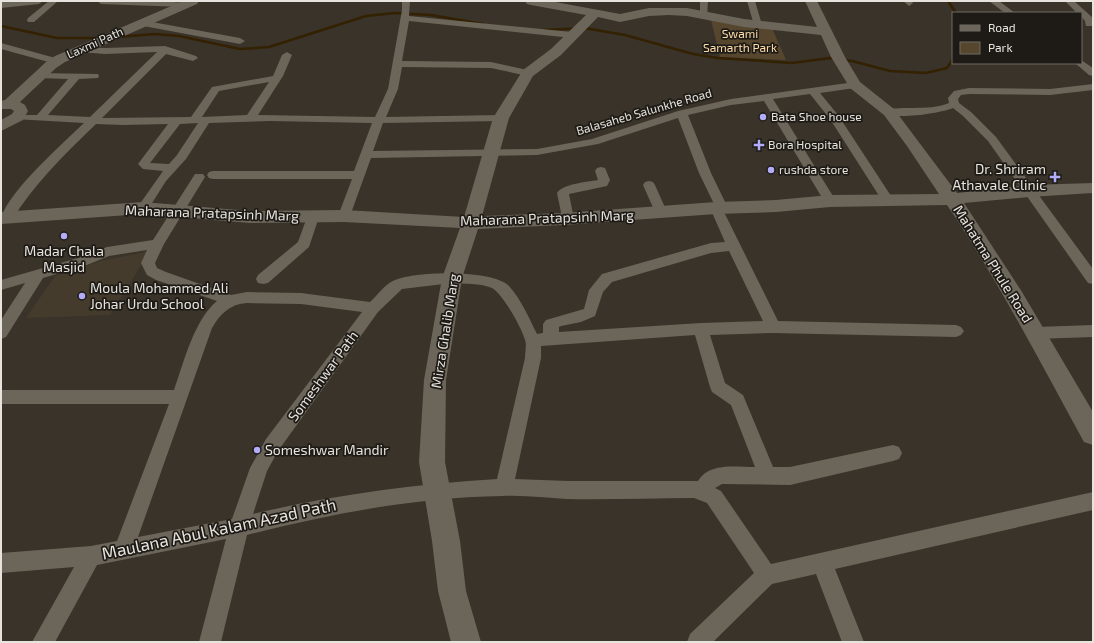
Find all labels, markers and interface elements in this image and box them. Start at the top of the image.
legend [952,12,1082,64]
text: Road [988,20,1016,34]
street label: Laxmi Path [64,23,125,61]
park label: Swami Samarth Park [703,26,777,54]
text: Park [988,40,1013,54]
street label: Balasaheb Salunkhe Road [574,85,713,137]
place label: Bata Shoe house [771,109,862,123]
marker: Bata Shoe house [758,112,768,122]
place label: Bora Hospital [768,137,842,151]
marker: Bora Hospital [753,139,765,151]
place label: Dr. Shriram Athavale Clinic [952,160,1046,193]
place label: rushda store [779,162,848,176]
marker: rushda store [766,165,776,175]
marker: Dr. Shriram Athavale Clinic [1049,171,1061,183]
street label: Maharana Pratapsinh Marg [125,201,299,224]
street label: Mahatma Phule Road [950,202,1037,326]
street label: Maharana Pratapsinh Marg [460,206,634,229]
marker: Madar Chala Masjid [59,231,69,241]
place label: Madar Chala Masjid [24,242,104,275]
street label: Mirza Ghalib Marg [427,272,462,390]
place label: Moula Mohammed Ali Johar Urdu School [90,279,228,312]
marker: Moula Mohammed Ali Johar Urdu School [77,291,87,301]
street label: Someshwar Path [284,327,361,424]
place label: Someshwar Mandir [265,441,389,458]
marker: Someshwar Mandir [252,445,262,455]
street label: Maulana Abul Kalam Azad Path [100,493,338,563]

